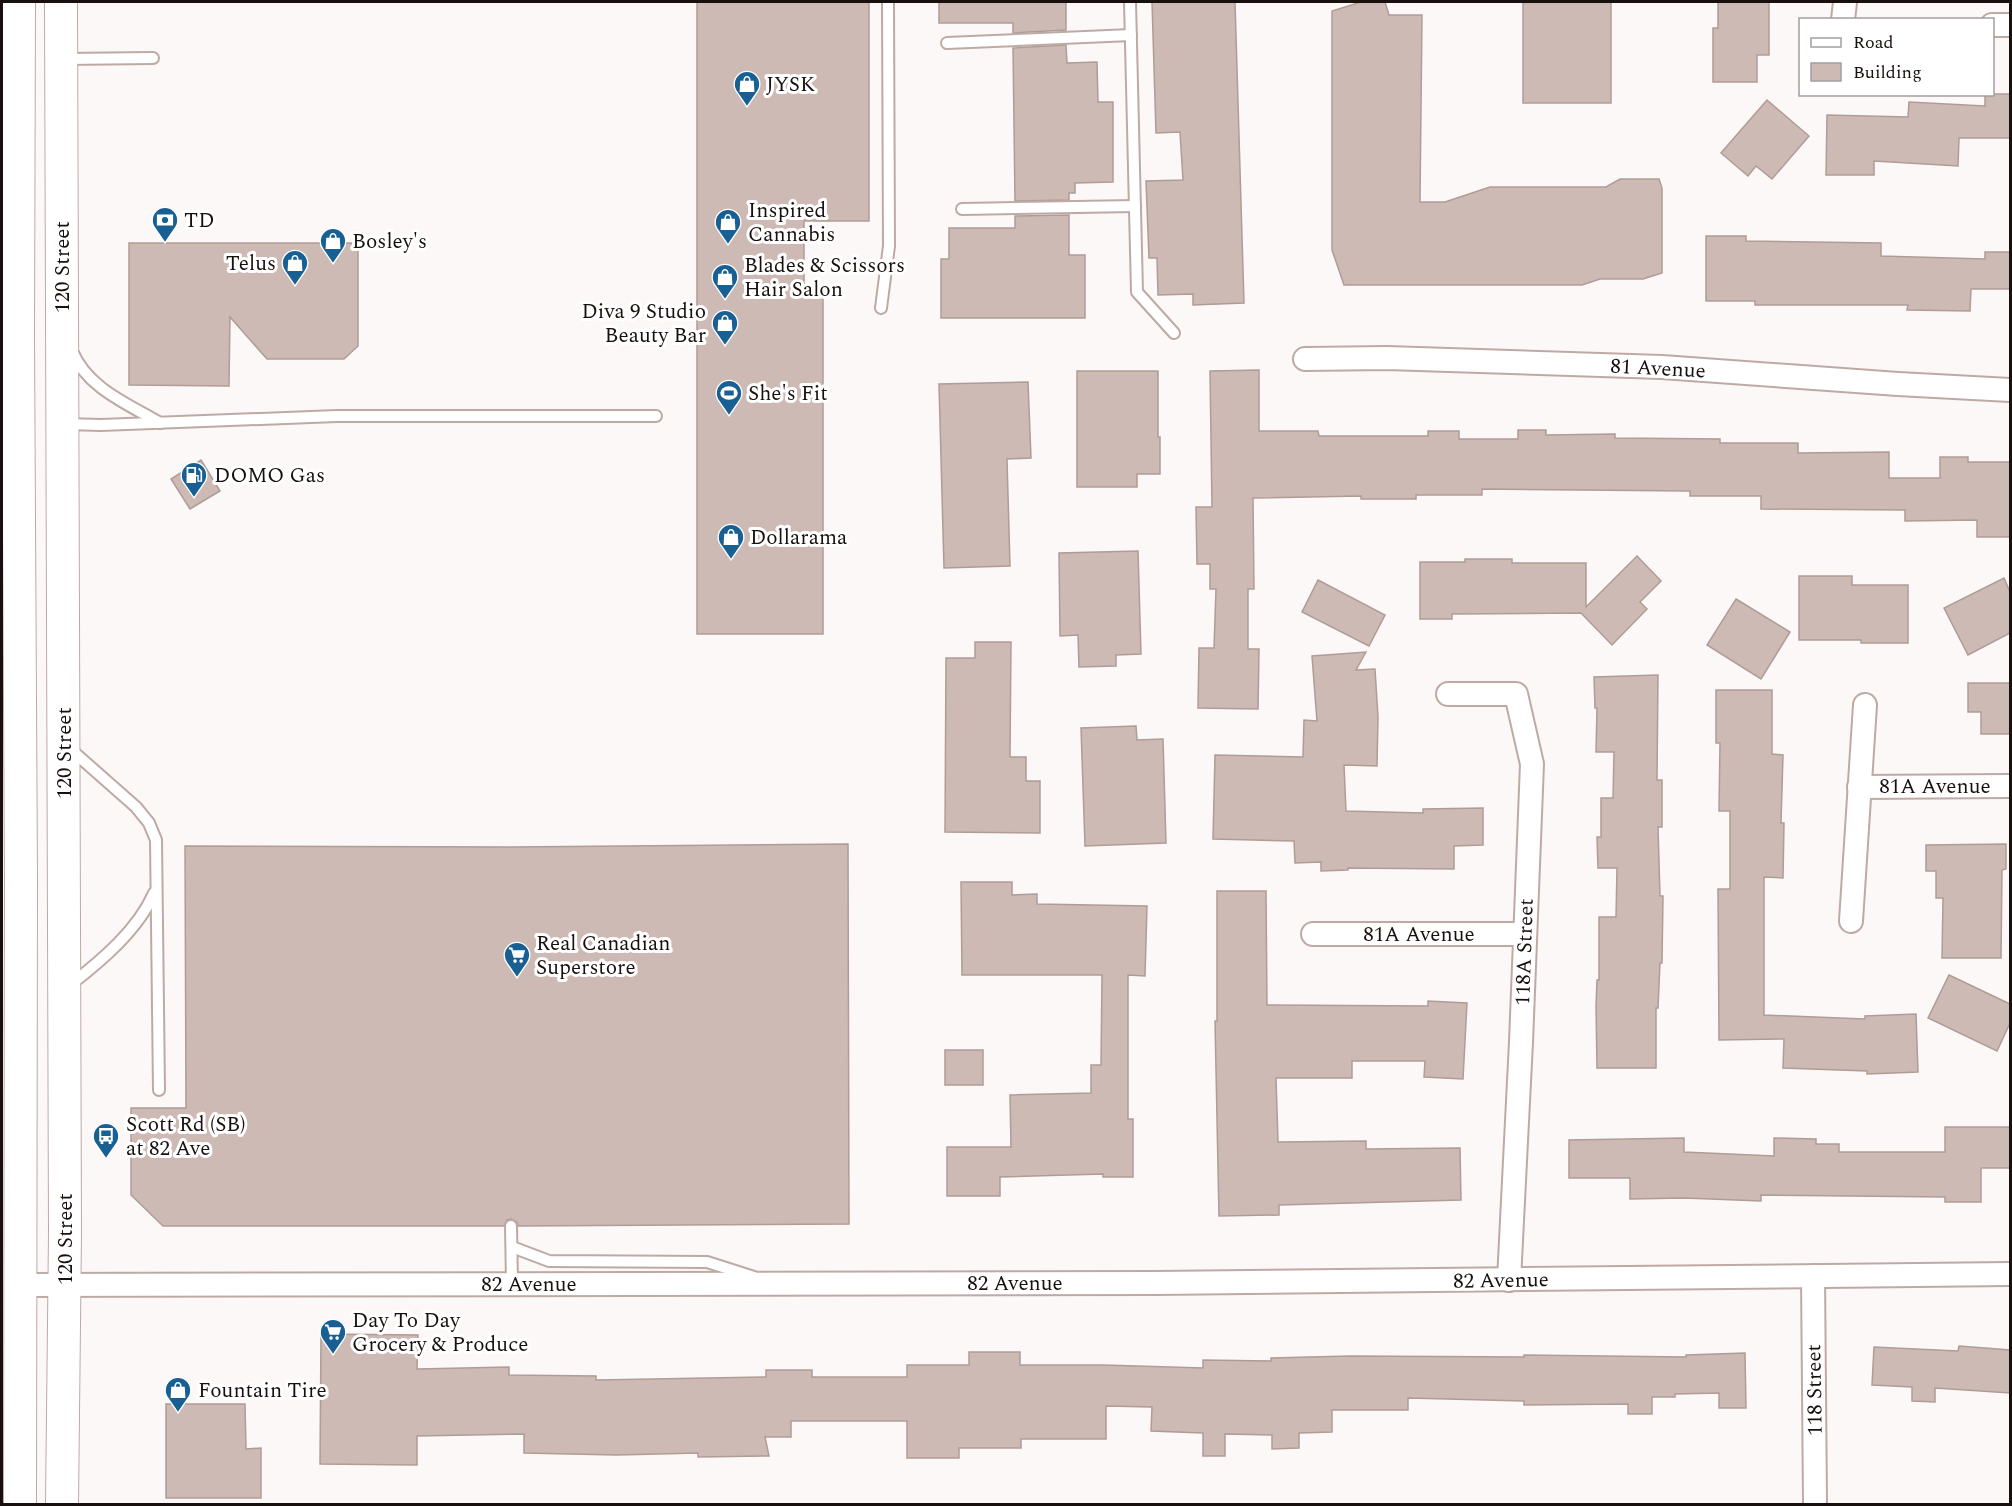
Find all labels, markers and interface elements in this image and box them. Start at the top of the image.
legend [1799,18,1994,96]
text: Road [1853,29,1894,56]
text: Building [1853,59,1922,86]
shop icon: JYSK [732,69,762,107]
place label: JYSK [766,69,815,101]
place label: Inspired Cannabis [748,195,835,251]
bank icon: TD [150,205,180,243]
place label: TD [184,205,214,237]
shop icon: Inspired Cannabis [713,207,743,245]
street label: 120 Street [47,221,79,313]
shop icon: Bosley's [318,226,348,264]
place label: Bosley's [352,226,427,258]
place label: Telus [226,248,276,280]
shop icon: Telus [280,248,310,286]
place label: Blades & Scissors Hair Salon [744,250,905,306]
shop icon: Blades & Scissors Hair Salon [710,262,740,300]
place label: Diva 9 Studio Beauty Bar [582,296,706,352]
shop icon: Diva 9 Studio Beauty Bar [710,308,740,346]
street label: 81 Avenue [1609,351,1707,387]
sports icon: She's Fit [714,378,744,416]
place label: She's Fit [748,378,828,410]
fuel station icon: DOMO Gas [179,460,209,498]
place label: DOMO Gas [214,460,325,492]
shop icon: Dollarama [716,522,746,560]
place label: Dollarama [750,522,848,554]
street label: 120 Street [49,707,81,799]
street label: 81A Avenue [1879,771,1991,803]
street label: 118A Street [1507,898,1543,1006]
street label: 81A Avenue [1363,919,1475,951]
place label: Real Canadian Superstore [536,928,670,984]
supermarket icon: Real Canadian Superstore [502,940,532,978]
place label: Scott Rd (SB) at 82 Ave [126,1109,245,1165]
bus stop icon: Scott Rd (SB) at 82 Ave [91,1121,121,1159]
street label: 120 Street [50,1193,82,1285]
street label: 82 Avenue [1453,1264,1549,1298]
street label: 82 Avenue [967,1268,1063,1300]
street label: 82 Avenue [481,1269,577,1301]
place label: Day To Day Grocery & Produce [352,1305,528,1361]
supermarket icon: Day To Day Grocery & Produce [318,1317,348,1355]
street label: 118 Street [1798,1344,1832,1436]
shop icon: Fountain Tire [163,1375,193,1413]
place label: Fountain Tire [198,1375,327,1407]

